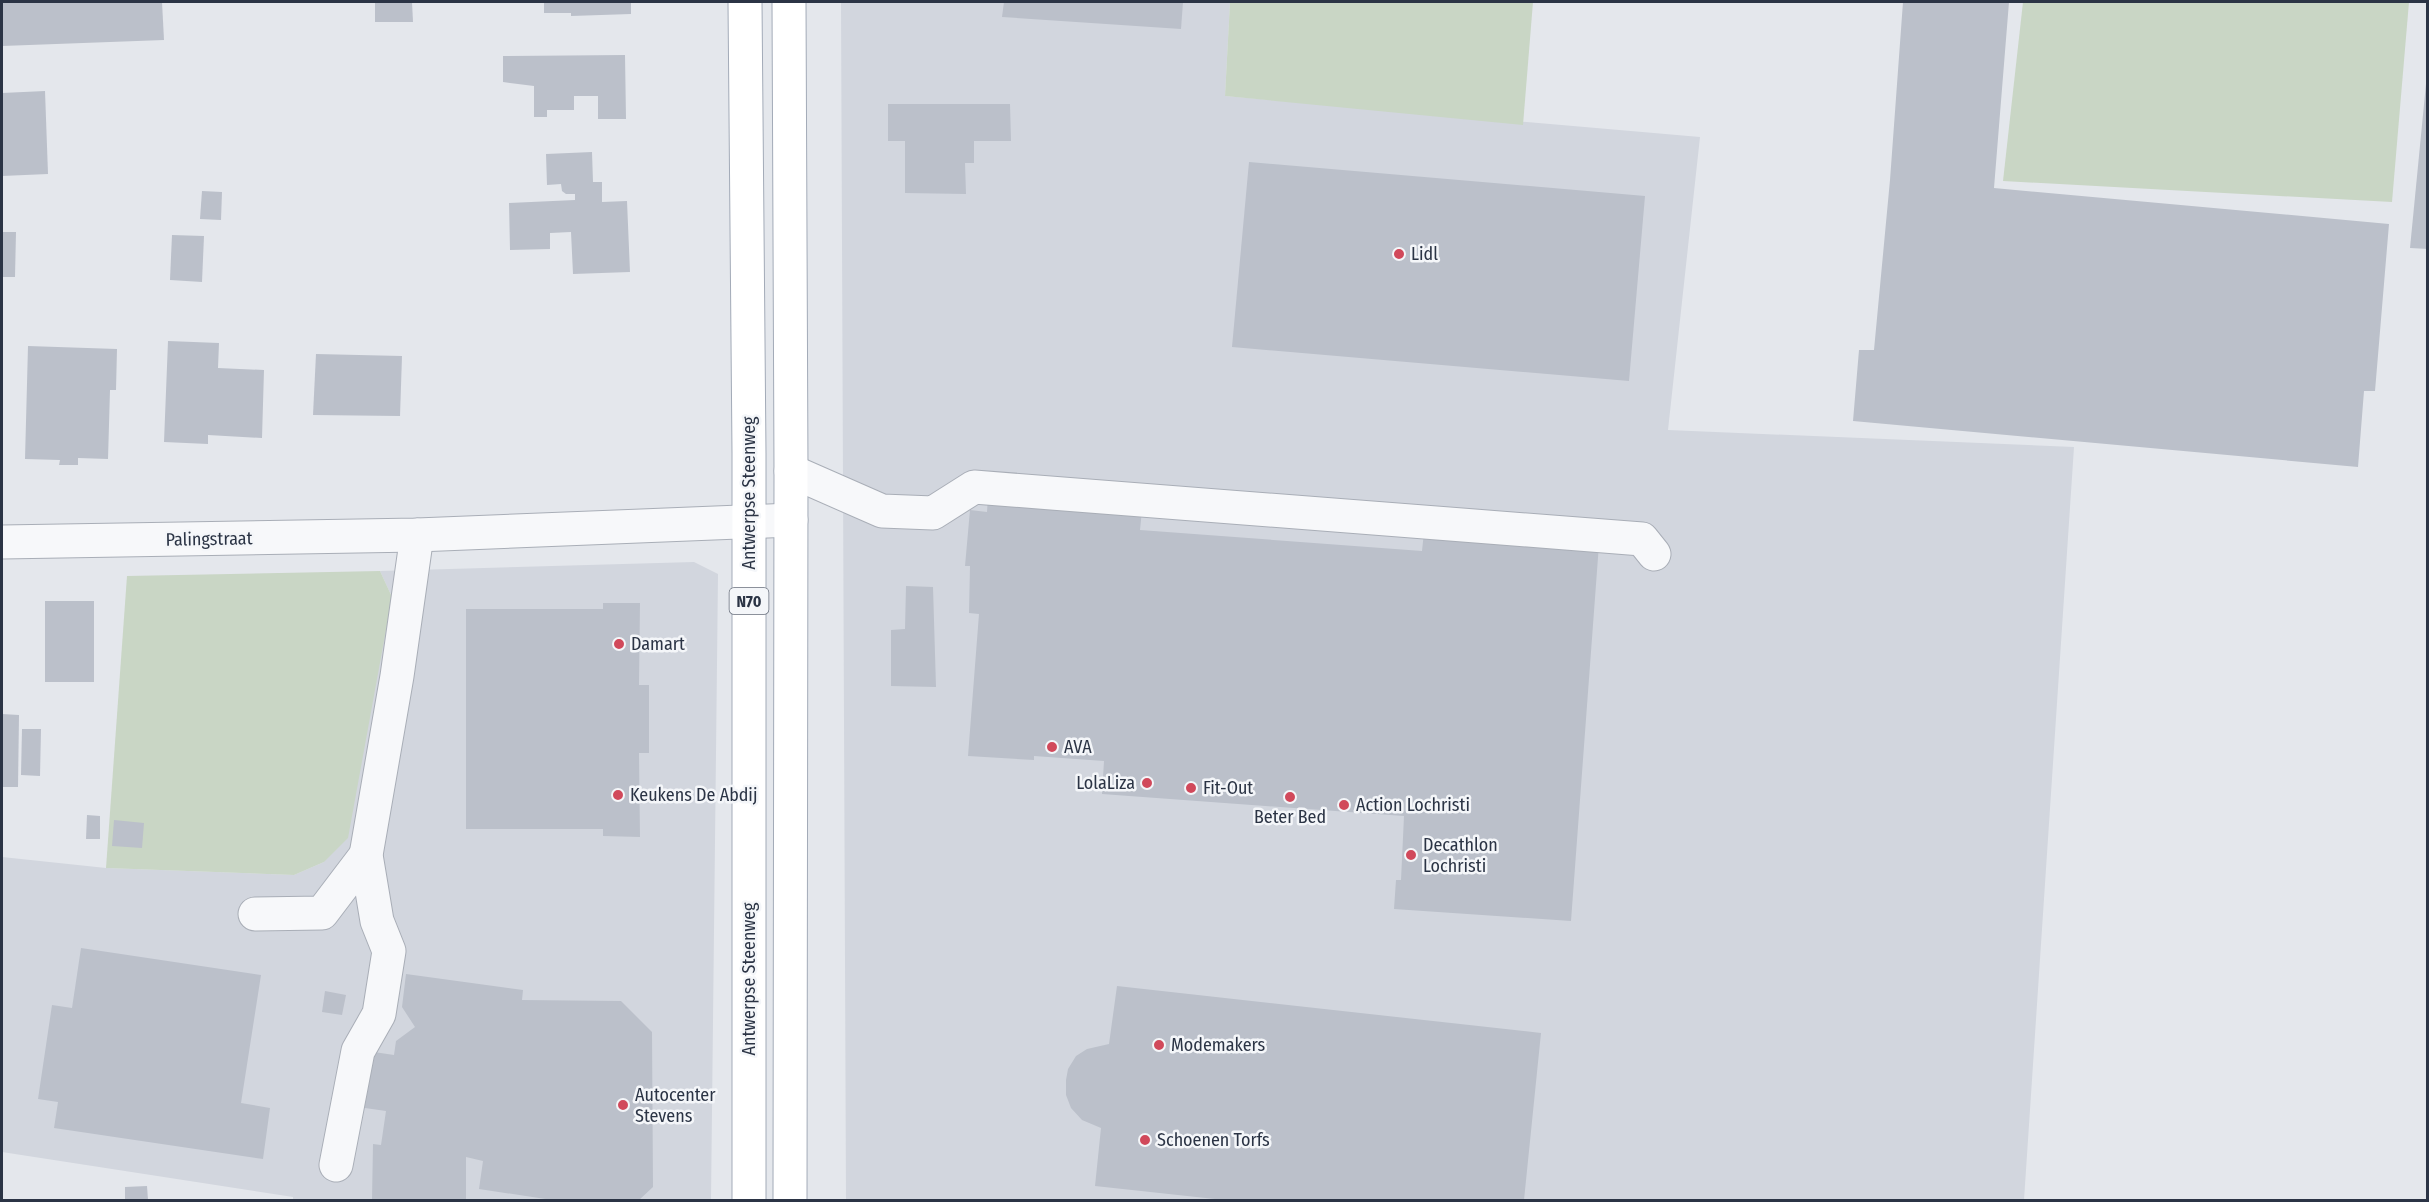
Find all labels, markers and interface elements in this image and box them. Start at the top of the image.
place label: Lidl [1411,243,1438,265]
marker: Lidl [1392,247,1406,261]
street label: Antwerpse Steenweg [738,416,760,570]
street label: Palingstraat [165,527,253,551]
road number: N70 [730,588,768,614]
place label: Damart [631,633,685,655]
marker: Damart [612,637,626,651]
place label: AVA [1064,736,1092,758]
marker: AVA [1045,740,1059,754]
place label: LolaLiza [1076,772,1135,794]
marker: LolaLiza [1140,776,1154,790]
place label: Fit-Out [1203,777,1253,799]
marker: Fit-Out [1184,781,1198,795]
place label: Keukens De Abdij [630,784,757,806]
marker: Keukens De Abdij [611,788,625,802]
marker: Beter Bed [1283,790,1297,804]
place label: Action Lochristi [1356,794,1470,816]
marker: Action Lochristi [1337,798,1351,812]
place label: Beter Bed [1254,806,1326,828]
place label: Decathlon Lochristi [1423,834,1498,877]
marker: Decathlon Lochristi [1404,848,1418,862]
street label: Antwerpse Steenweg [738,902,760,1056]
place label: Modemakers [1171,1034,1266,1056]
marker: Modemakers [1152,1038,1166,1052]
place label: Autocenter Stevens [635,1084,716,1127]
marker: Autocenter Stevens [616,1098,630,1112]
place label: Schoenen Torfs [1157,1129,1270,1151]
marker: Schoenen Torfs [1138,1133,1152,1147]

